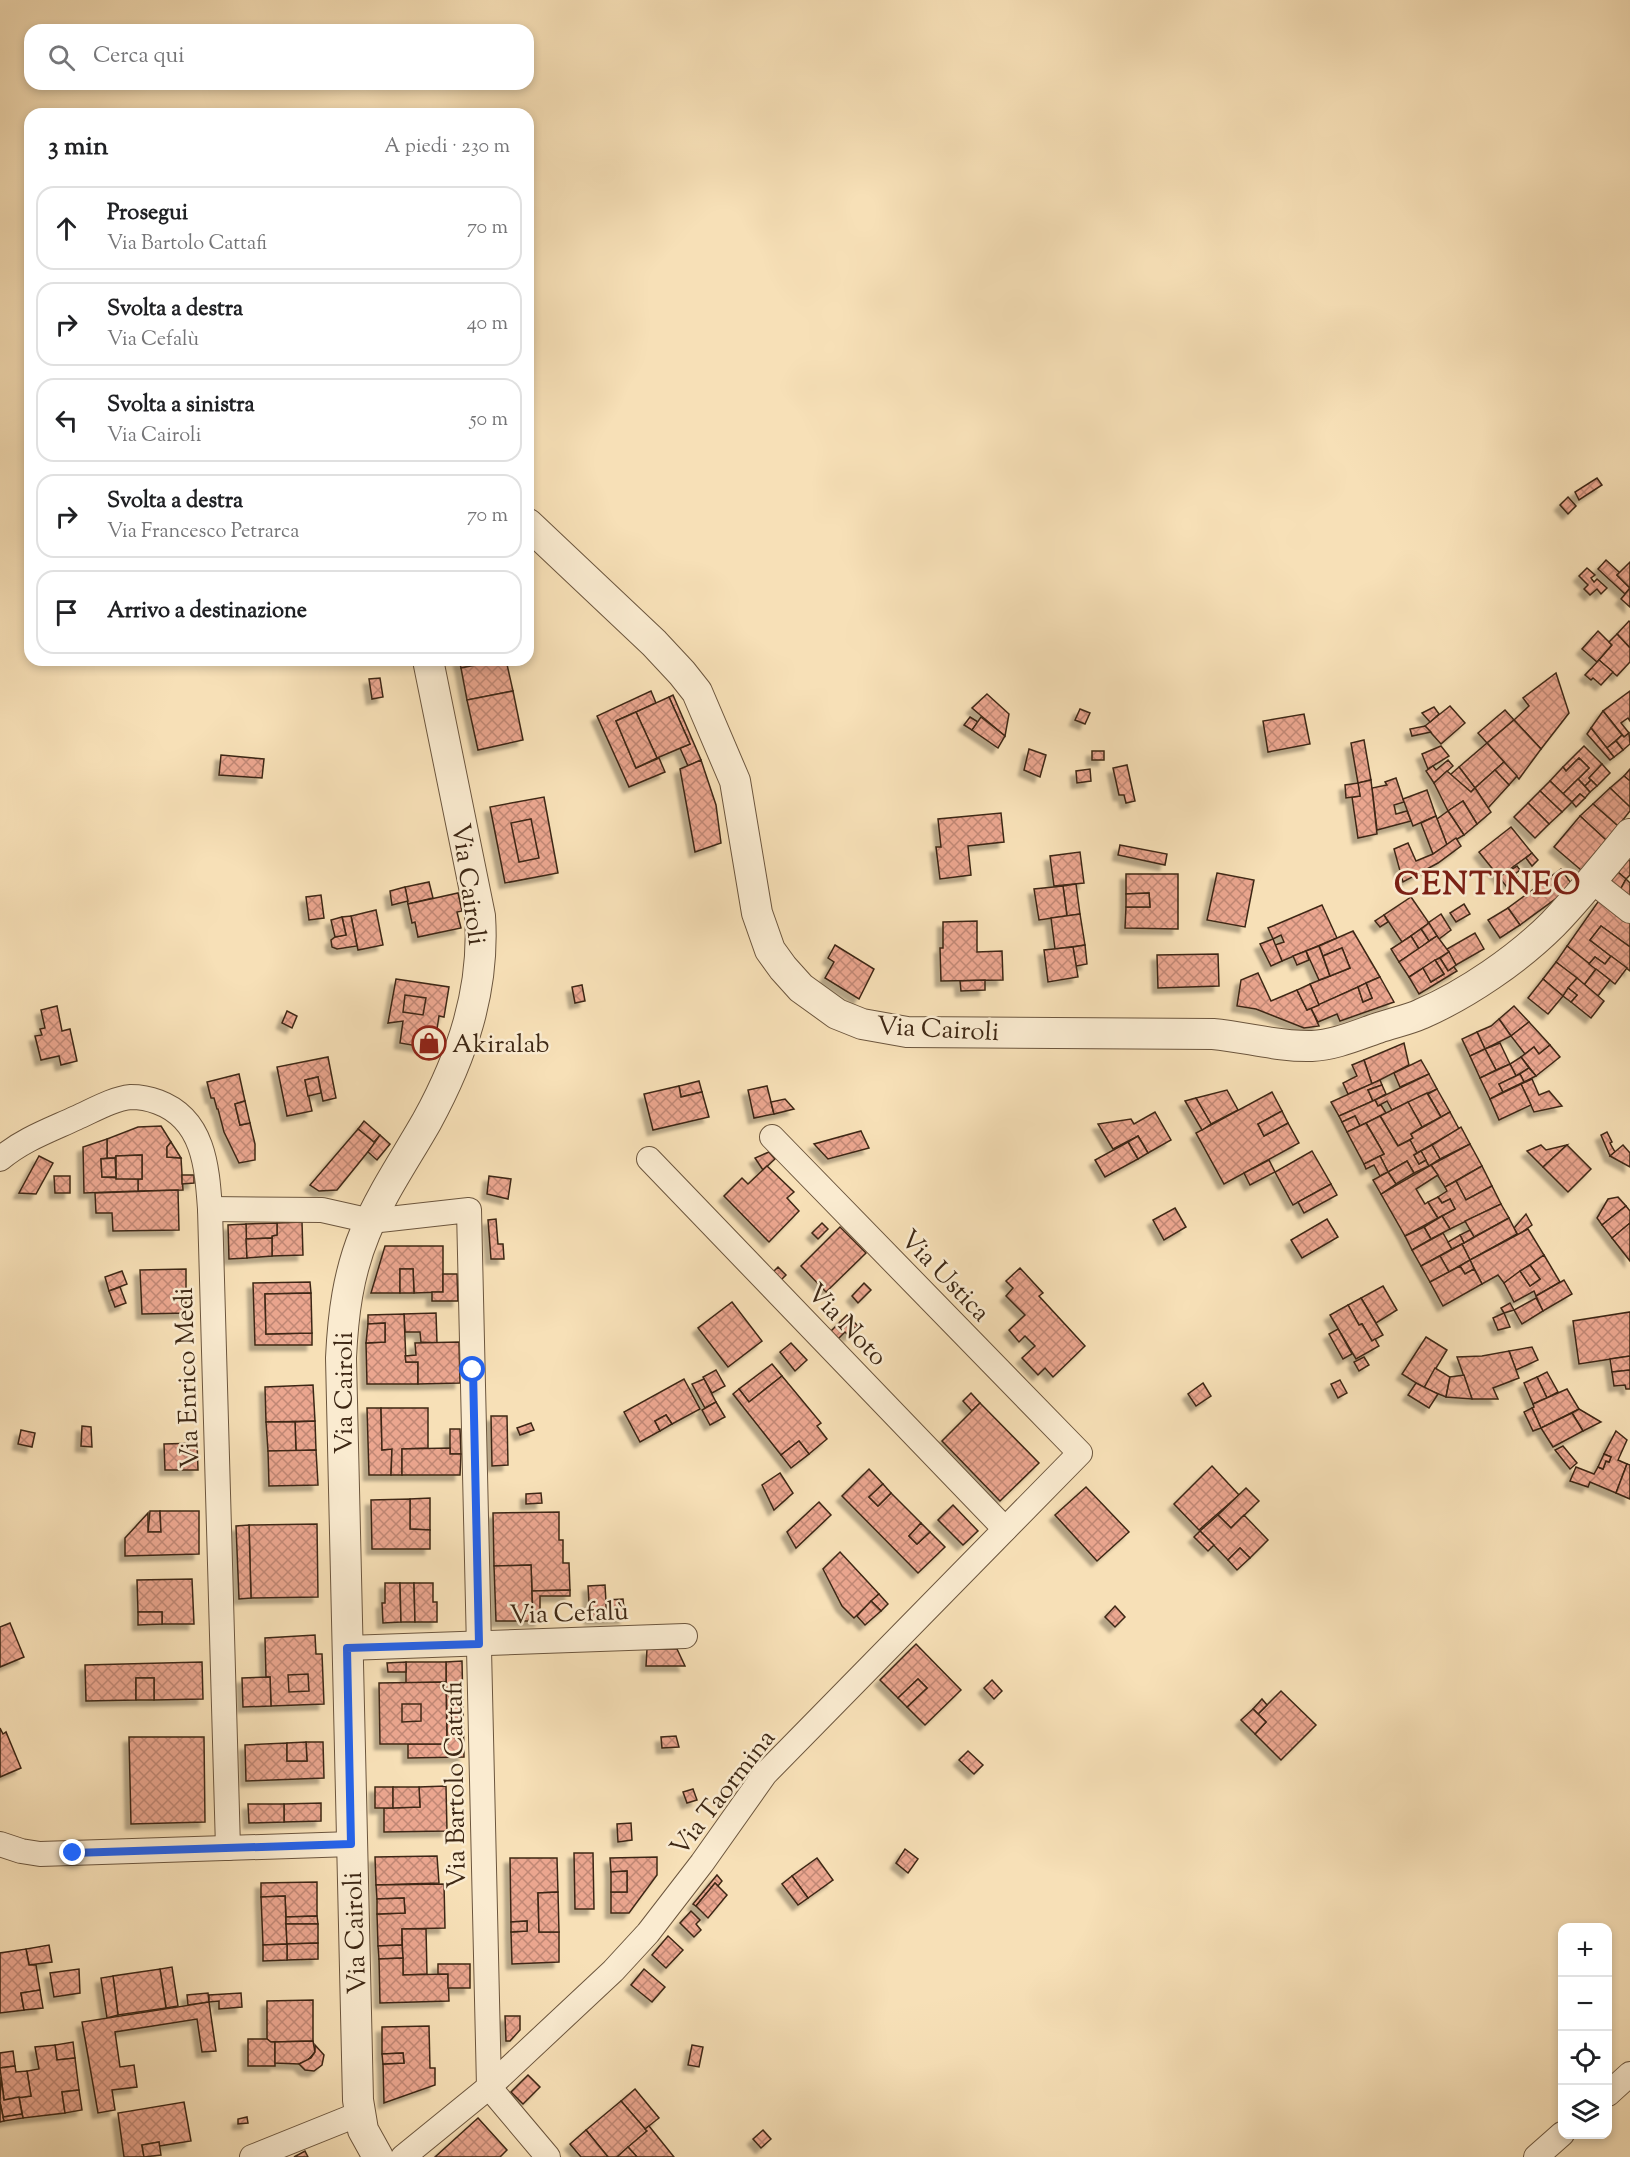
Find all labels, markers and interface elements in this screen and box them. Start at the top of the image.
search box [24,24,534,90]
icon: search [45,41,78,74]
text: Cerca qui [93,41,184,73]
text: 3 min [48,129,108,166]
text: A piedi · 230 m [384,133,510,162]
text: Prosegui [107,198,188,230]
icon: ahead [50,212,83,245]
text: 70 m [467,214,508,243]
text: Via Bartolo Cattafi [107,230,267,259]
text: Svolta a destra [107,294,243,326]
icon: right [50,308,83,341]
text: 40 m [467,310,508,339]
text: Via Cefalù [107,326,199,355]
text: Svolta a sinistra [107,390,255,422]
icon: left [50,404,83,437]
text: 50 m [470,406,508,435]
text: Via Cairoli [107,422,201,451]
text: Svolta a destra [107,486,243,518]
icon: right [50,500,83,533]
text: 70 m [467,502,508,531]
text: Via Francesco Petrarca [107,518,299,547]
icon: arrive [50,596,83,629]
text: Arrivo a destinazione [107,596,307,628]
street label: Via Cairoli [441,821,494,948]
district label: CENTINEO [1394,863,1582,909]
street label: Via Cairoli [876,1009,1000,1052]
shop icon: Akiralab [411,1025,447,1061]
place label: Akiralab [452,1027,549,1064]
street label: Via Ustica [891,1222,998,1331]
street label: Via Noto [797,1276,895,1375]
street label: Via Enrico Medi [167,1287,210,1469]
street label: Via Cairoli [327,1332,364,1454]
route start [459,1356,485,1382]
street label: Via Cefalù [509,1594,630,1635]
street label: Via Bartolo Cattafi [436,1681,477,1889]
street label: Via Taormina [663,1722,785,1865]
route end [59,1839,85,1865]
street label: Via Cairoli [336,1871,377,1995]
map controls [1558,1923,1612,2139]
button: + [1558,1923,1612,1977]
button: − [1558,1977,1612,2031]
button: locate [1558,2031,1612,2085]
button: layers [1558,2085,1612,2139]

